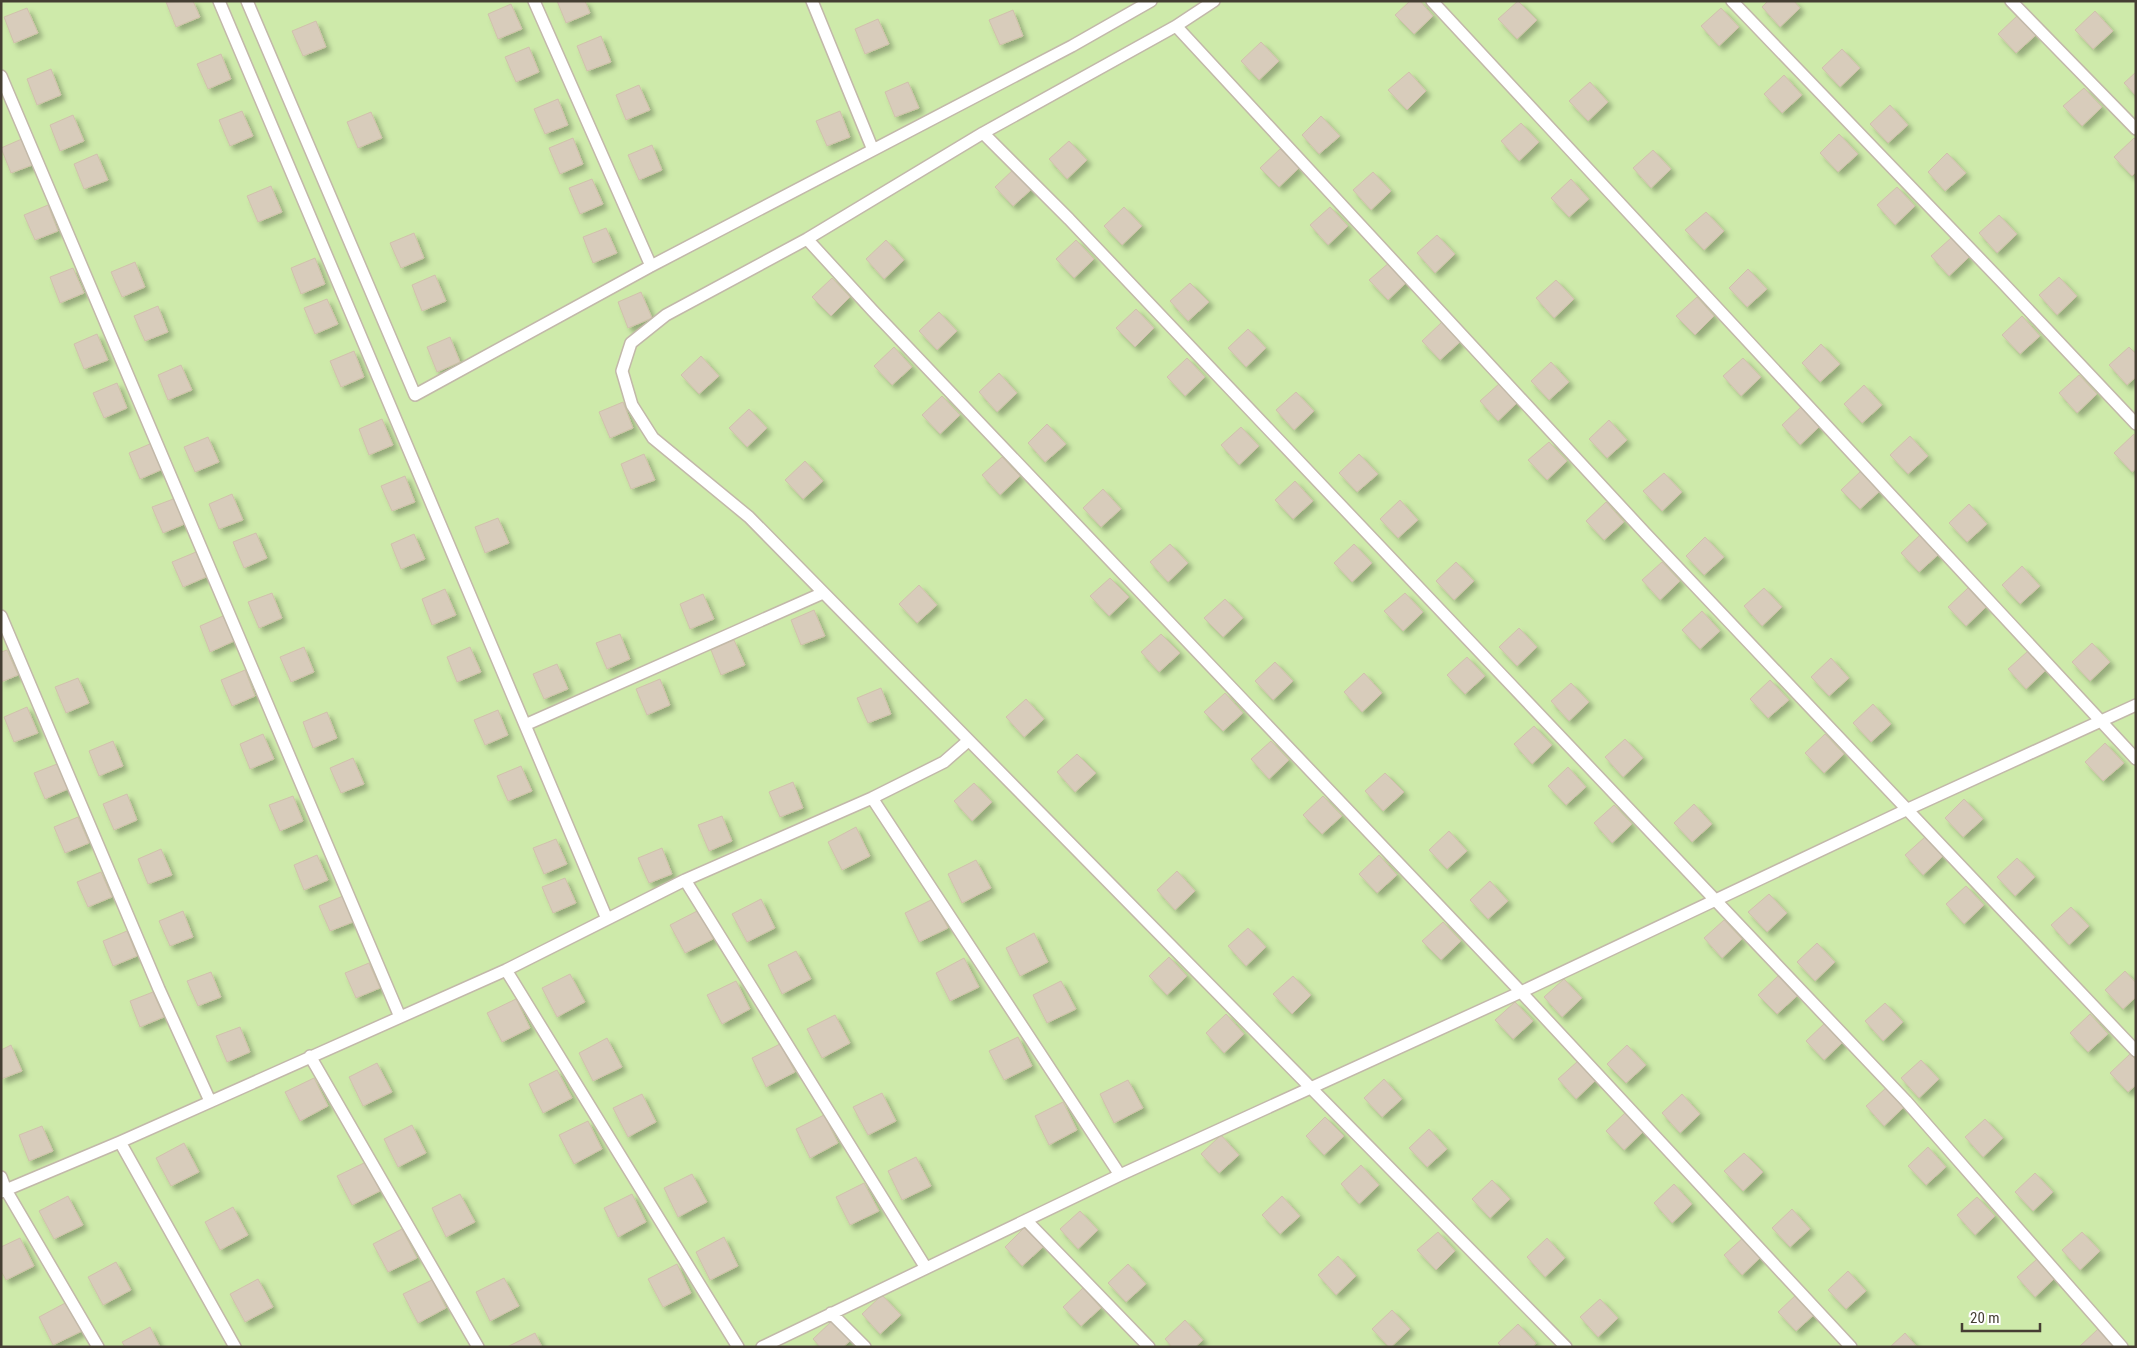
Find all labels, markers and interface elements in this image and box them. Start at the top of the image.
scale bar [1962,1300,2040,1332]
text: 20 m [1970,1309,2000,1327]

